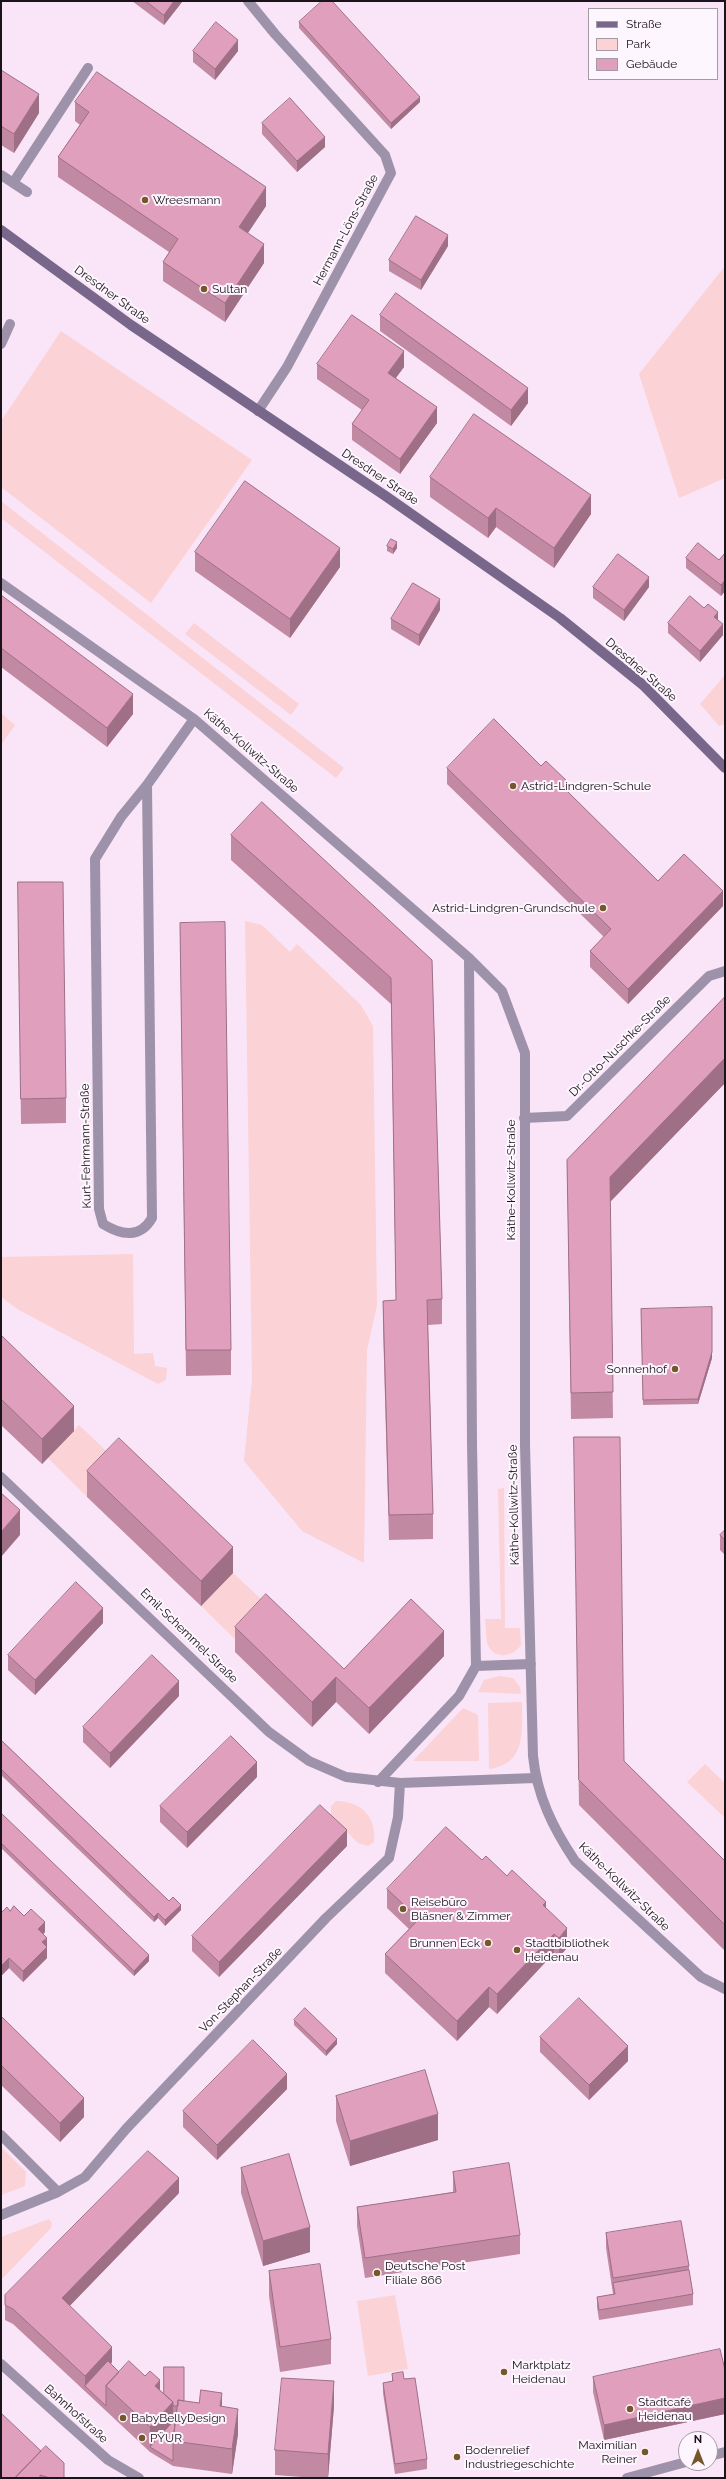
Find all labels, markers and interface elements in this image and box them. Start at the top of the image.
legend [588,8,718,80]
text: Straße [626,17,662,31]
text: Park [626,37,651,51]
text: Gebäude [626,57,677,71]
street label: Hermann-Löns-Straße [311,172,381,288]
place label: Wreesmann [153,193,221,207]
marker: Wreesmann [140,195,150,205]
street label: Dresdner Straße [71,263,153,327]
place label: Sultan [212,282,247,296]
marker: Sultan [199,284,209,294]
street label: Dresdner Straße [339,446,421,508]
street label: Dresdner Straße [602,635,680,705]
street label: Käthe-Kollwitz-Straße [201,706,301,796]
place label: Astrid-Lindgren-Schule [521,779,651,793]
marker: Astrid-Lindgren-Schule [508,781,518,791]
place label: Astrid-Lindgren-Grundschule [432,901,595,915]
marker: Astrid-Lindgren-Grundschule [598,903,608,913]
street label: Dr.-Otto-Nuschke-Straße [566,992,674,1100]
street label: Kurt-Fehrmann-Straße [78,1083,94,1209]
street label: Käthe-Kollwitz-Straße [504,1120,518,1240]
place label: Sonnenhof [607,1362,667,1376]
marker: Sonnenhof [670,1364,680,1374]
street label: Käthe-Kollwitz-Straße [506,1444,522,1566]
street label: Emil-Schemmel-Straße [137,1586,241,1686]
street label: Käthe-Kollwitz-Straße [576,1840,672,1934]
place label: Reisebüro Bläsner & Zimmer [411,1895,510,1923]
marker: Reisebüro Bläsner & Zimmer [398,1904,408,1914]
place label: Brunnen Eck [410,1936,480,1950]
place label: Stadtbibliothek Heidenau [525,1936,609,1964]
marker: Brunnen Eck [483,1938,493,1948]
street label: Von-Stephan-Straße [196,1944,286,2036]
marker: Stadtbibliothek Heidenau [512,1945,522,1955]
place label: Deutsche Post Filiale 866 [385,2259,466,2287]
marker: Deutsche Post Filiale 866 [372,2268,382,2278]
place label: Marktplatz Heidenau [512,2358,571,2386]
marker: Marktplatz Heidenau [499,2367,509,2377]
street label: Bahnhofstraße [41,2382,111,2446]
place label: Stadtcafé Heidenau [638,2395,692,2423]
marker: Stadtcafé Heidenau [625,2404,635,2414]
place label: BabyBellyDesign [131,2411,226,2425]
marker: BabyBellyDesign [118,2413,128,2423]
place label: PŸUR [150,2431,182,2445]
north arrow [678,2431,718,2471]
marker: PŸUR [137,2433,147,2443]
text: N [694,2433,702,2446]
place label: Maximilian Reiner [578,2438,637,2466]
place label: Bodenrelief Industriegeschichte [465,2443,574,2471]
marker: Maximilian Reiner [640,2447,650,2457]
marker: Bodenrelief Industriegeschichte [452,2452,462,2462]

